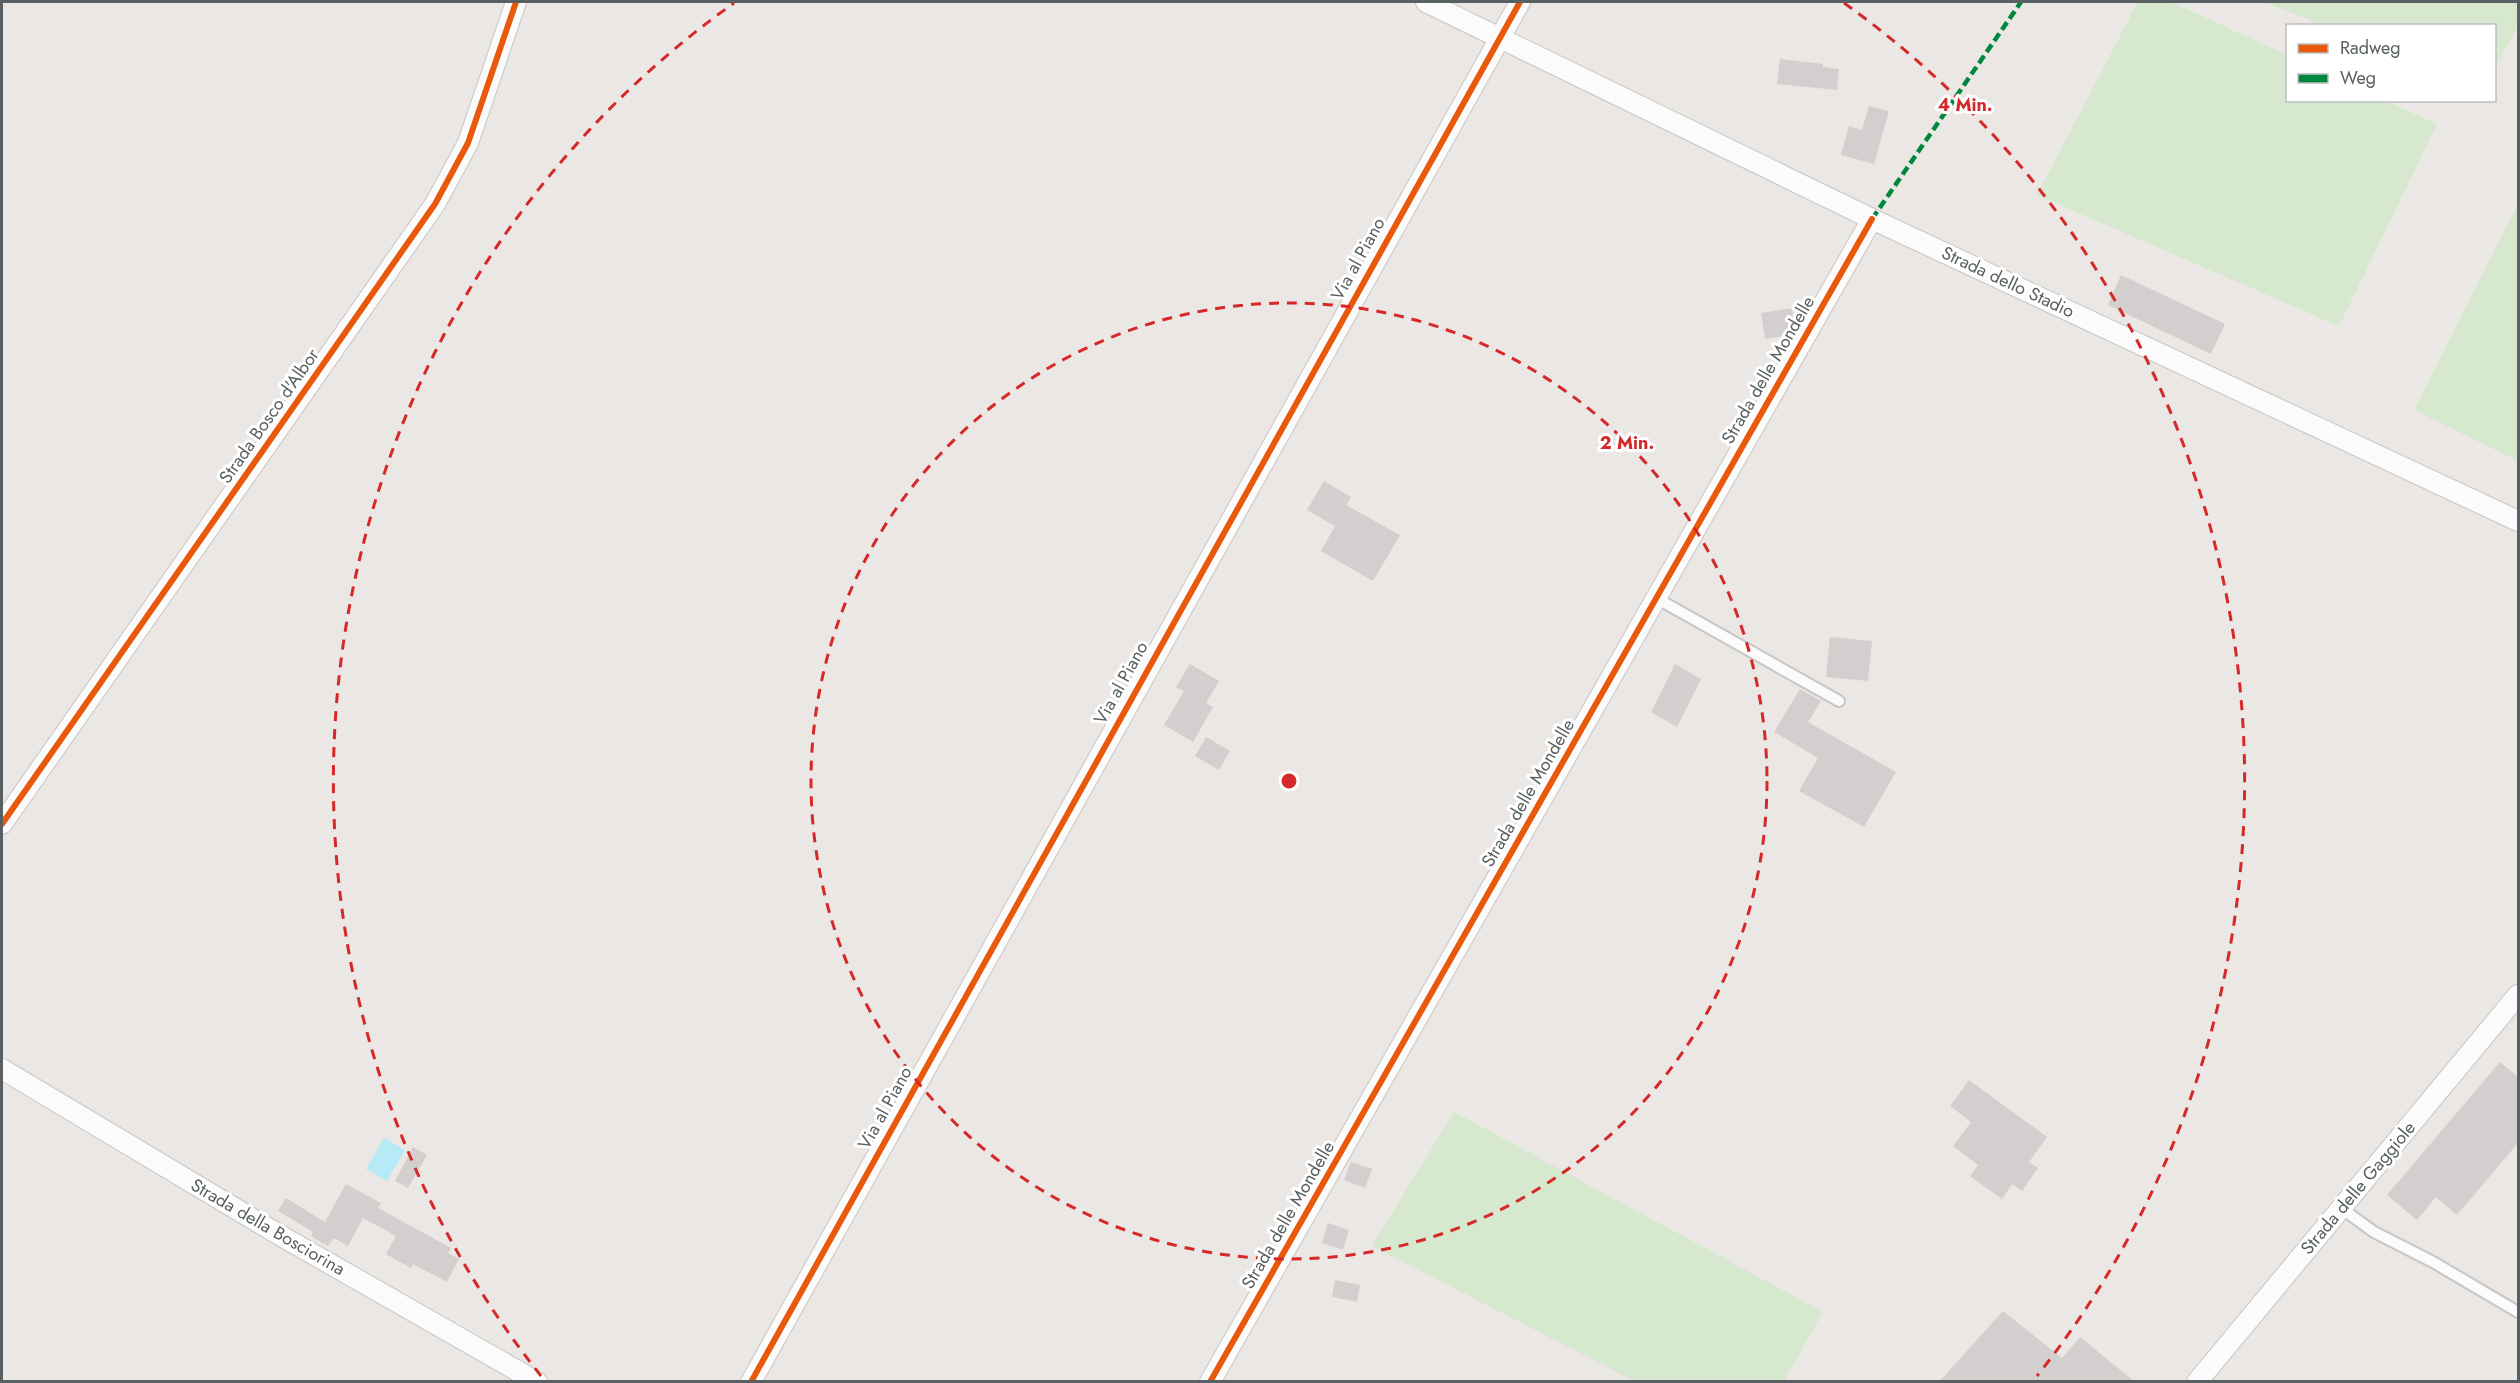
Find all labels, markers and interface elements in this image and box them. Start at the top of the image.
legend [2286,24,2496,102]
text: Radweg [2340,35,2401,61]
text: Weg [2340,65,2376,91]
text: 4 Min. [1937,92,1993,118]
street label: Via al Piano [1324,213,1392,305]
street label: Strada dello Stadio [1937,240,2079,324]
street label: Strada delle Mondelle [1715,291,1821,449]
street label: Strada Bosco d'Albor [213,343,326,489]
text: 2 Min. [1600,430,1654,456]
street label: Via al Piano [1087,637,1155,729]
street label: Strada delle Mondelle [1475,714,1581,872]
centre of rings [1279,771,1299,791]
street label: Via al Piano [851,1062,919,1154]
street label: Strada delle Gaggiole [2294,1116,2422,1260]
street label: Strada delle Mondelle [1235,1136,1341,1294]
street label: Strada della Bosciorina [186,1172,350,1282]

